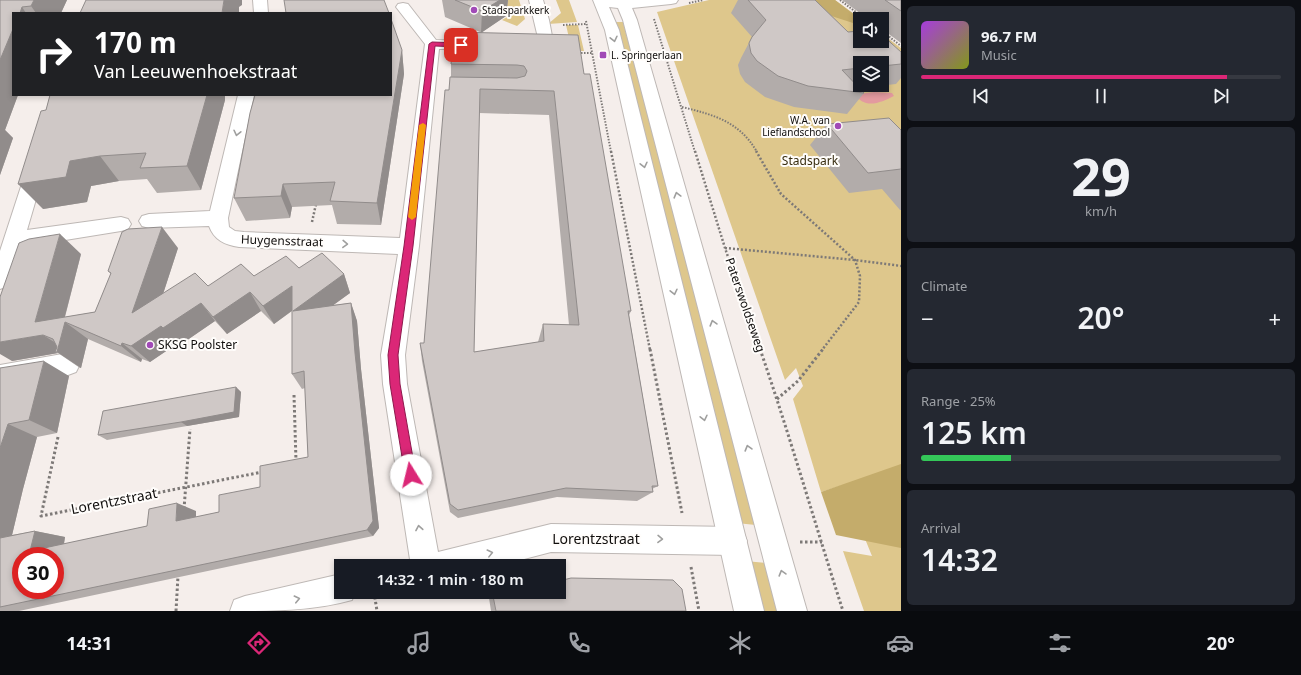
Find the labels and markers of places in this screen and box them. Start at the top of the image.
place label: Stadsparkkerk [482,3,550,17]
marker: Stadsparkkerk [469,5,479,15]
pin [444,28,478,62]
place label: L. Springerlaan [611,48,682,62]
marker: L. Springerlaan [598,50,608,60]
place label: W.A. van Lieflandschool [762,113,830,139]
marker: W.A. van Lieflandschool [833,121,843,131]
place label: SKSG Poolster [158,336,237,353]
marker: SKSG Poolster [145,340,155,350]

